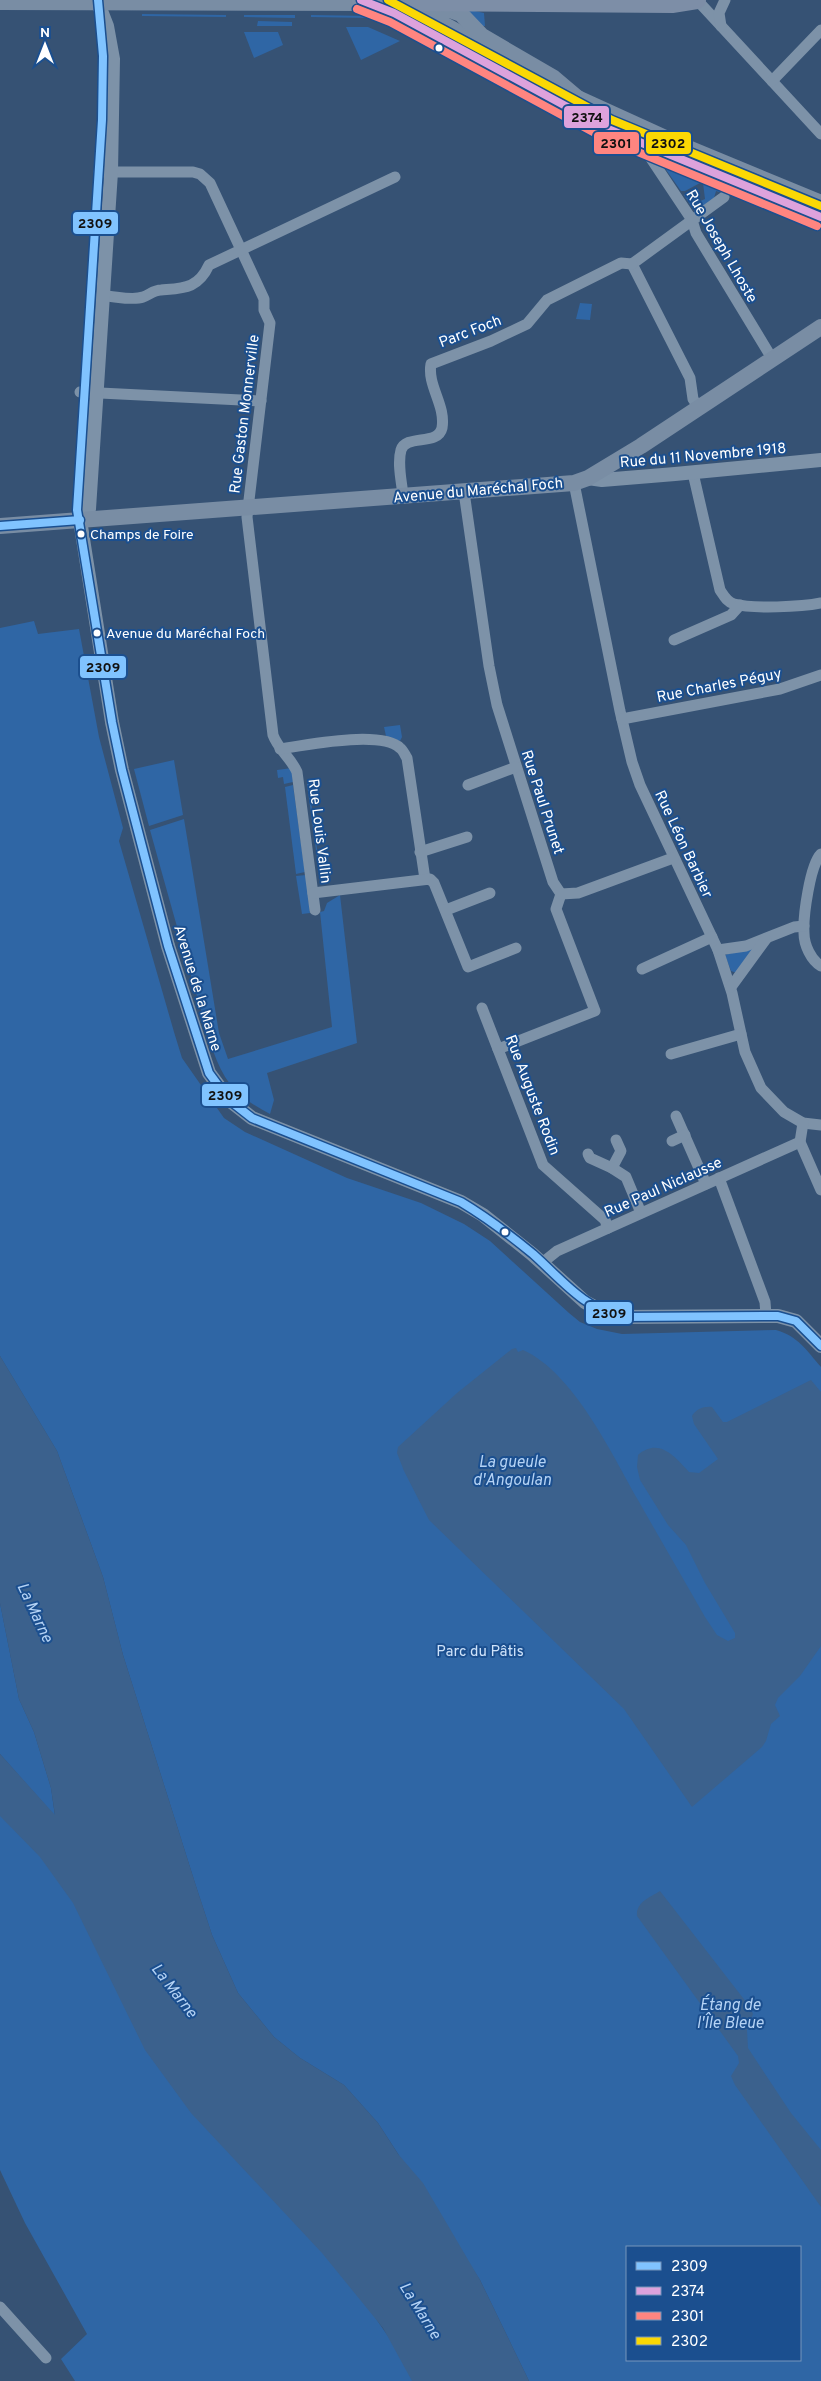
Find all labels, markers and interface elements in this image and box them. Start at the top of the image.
north arrow [20,20,70,70]
text: N [40,25,50,42]
unlabelled marker [434,43,444,53]
line badge: 2374 [563,105,610,129]
text: 2374 [571,110,603,127]
line badge: 2301 [593,131,640,155]
line badge: 2302 [645,131,692,155]
text: 2301 [600,136,632,153]
text: 2302 [651,136,685,153]
street label: Rue Joseph Lhoste [681,187,761,307]
line badge: 2309 [72,211,119,235]
text: 2309 [78,216,112,233]
street label: Parc Foch [437,312,505,353]
street label: Rue Gaston Monnerville [226,334,265,495]
street label: Rue du 11 Novembre 1918 [619,440,787,473]
street label: Avenue du Maréchal Foch [392,475,564,508]
place label: Champs de Foire [90,527,194,544]
marker: Champs de Foire [76,529,86,539]
place label: Avenue du Maréchal Foch [106,626,265,643]
marker: Avenue du Maréchal Foch [92,628,102,638]
line badge: 2309 [79,655,127,679]
text: 2309 [86,660,120,677]
street label: Rue Charles Péguy [655,665,783,708]
street label: Rue Paul Prunet [516,748,567,857]
street label: Rue Louis Vallin [303,778,334,885]
street label: Rue Léon Barbier [649,788,716,902]
street label: Avenue de la Marne [168,923,225,1054]
street label: Rue Auguste Rodin [500,1033,563,1158]
line badge: 2309 [201,1083,249,1107]
text: 2309 [208,1088,242,1105]
street label: Rue Paul Niclausse [602,1154,725,1223]
unlabelled marker [500,1227,510,1237]
line badge: 2309 [585,1301,633,1325]
text: 2309 [592,1306,626,1323]
water label: La gueule d'Angoulan [473,1453,551,1491]
water label: La Marne [12,1580,57,1647]
park label: Parc du Pâtis [436,1643,524,1662]
water label: La Marne [146,1960,201,2023]
water label: Étang de l'Île Bleue [696,1994,764,2034]
legend [626,2246,801,2361]
text: 2309 [671,2258,708,2277]
water label: La Marne [394,2279,445,2344]
text: 2374 [671,2283,705,2302]
text: 2301 [671,2308,704,2327]
text: 2302 [671,2333,708,2352]

